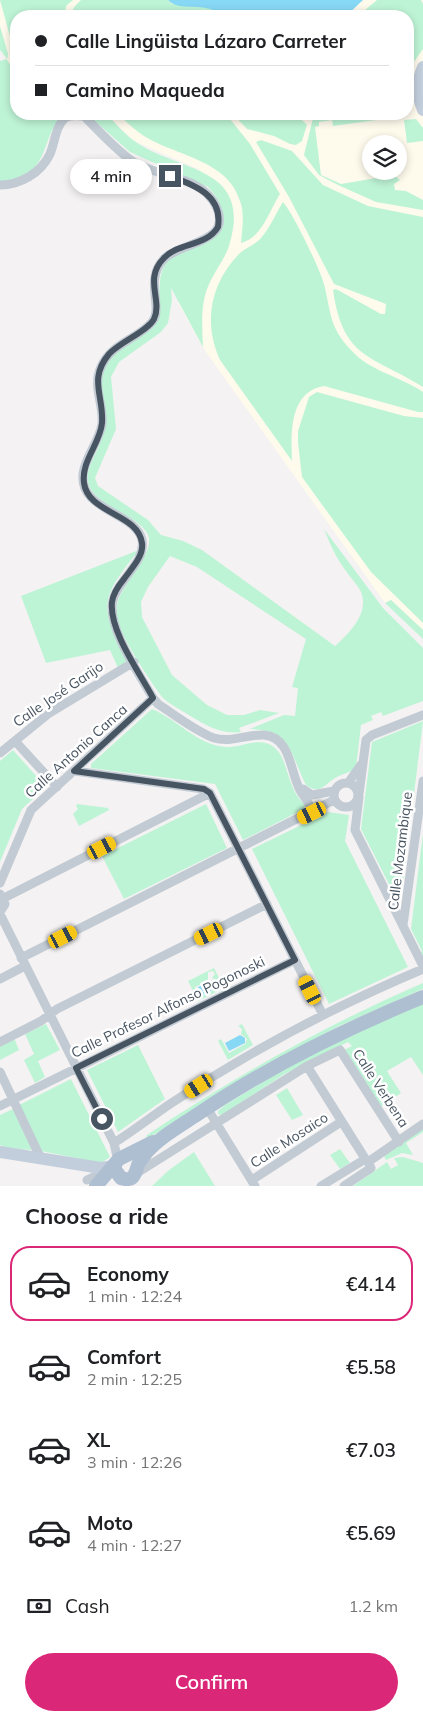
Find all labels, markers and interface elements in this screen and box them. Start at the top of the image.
text: Calle Lingüista Lázaro Carreter [65,29,346,53]
text: Camino Maqueda [65,78,225,102]
map controls [362,135,407,180]
button: layers [362,135,407,180]
callout: 4 min [70,158,152,194]
route end [159,165,181,187]
text: 4 min [90,166,132,186]
street label: Calle José Garijo [9,657,107,731]
street label: Calle Antonio Canca [21,700,131,802]
street label: Calle Mozambique [384,791,416,911]
car [295,800,328,826]
car [85,835,118,861]
car [192,921,225,947]
car [46,924,79,950]
street label: Calle Profesor Alfonso Pogonoski [68,952,268,1062]
car [296,973,323,1007]
street label: Calle Verbena [349,1045,413,1131]
car [182,1072,215,1100]
route start [91,1108,113,1130]
street label: Calle Mosaico [247,1108,331,1172]
text: Choose a ride [25,1202,168,1230]
icon: car [27,1261,72,1306]
text: Economy [87,1262,169,1286]
text: €4.14 [346,1272,396,1296]
text: 1 min · 12:24 [87,1286,182,1306]
icon: car [27,1344,72,1389]
text: Comfort [87,1345,161,1369]
text: €5.58 [346,1355,396,1379]
text: 2 min · 12:25 [87,1369,182,1389]
icon: car [27,1427,72,1472]
text: XL [87,1428,110,1452]
text: €7.03 [346,1438,396,1462]
text: 3 min · 12:26 [87,1452,182,1472]
icon: car [27,1510,72,1555]
text: Moto [87,1511,133,1535]
text: €5.69 [346,1521,396,1545]
text: 4 min · 12:27 [87,1535,182,1555]
icon: cash [25,1592,53,1620]
text: Cash [65,1594,110,1618]
text: 1.2 km [349,1596,398,1616]
button: Confirm [25,1653,398,1711]

